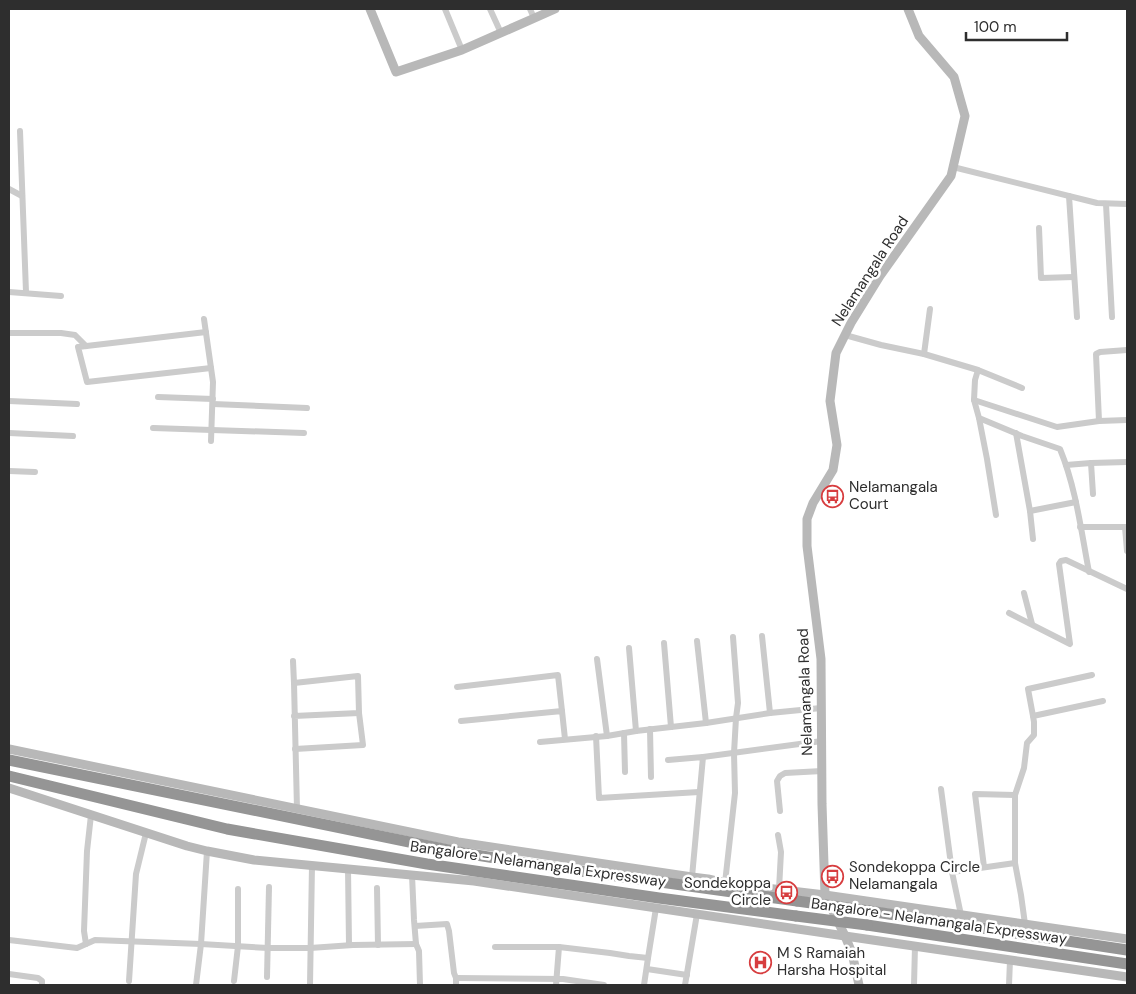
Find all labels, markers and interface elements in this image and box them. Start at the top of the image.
scale bar [966,10,1067,42]
text: 100 m [974,17,1017,37]
street label: Nelamangala Road [827,212,913,330]
place label: Nelamangala Court [849,477,938,514]
bus stop icon: Nelamangala Court [821,484,845,508]
street label: Nelamangala Road [793,628,817,756]
street label: Bangalore - Nelamangala Expressway [409,836,668,892]
place label: Sondekoppa Circle Nelamangala [849,857,980,894]
bus stop icon: Sondekoppa Circle Nelamangala [821,864,845,888]
place label: Sondekoppa Circle [684,873,771,910]
bus stop icon: Sondekoppa Circle [775,880,799,904]
street label: Bangalore - Nelamangala Expressway [810,893,1069,949]
place label: M S Ramaiah Harsha Hospital [777,943,886,980]
hospital icon: M S Ramaiah Harsha Hospital [749,950,773,974]

